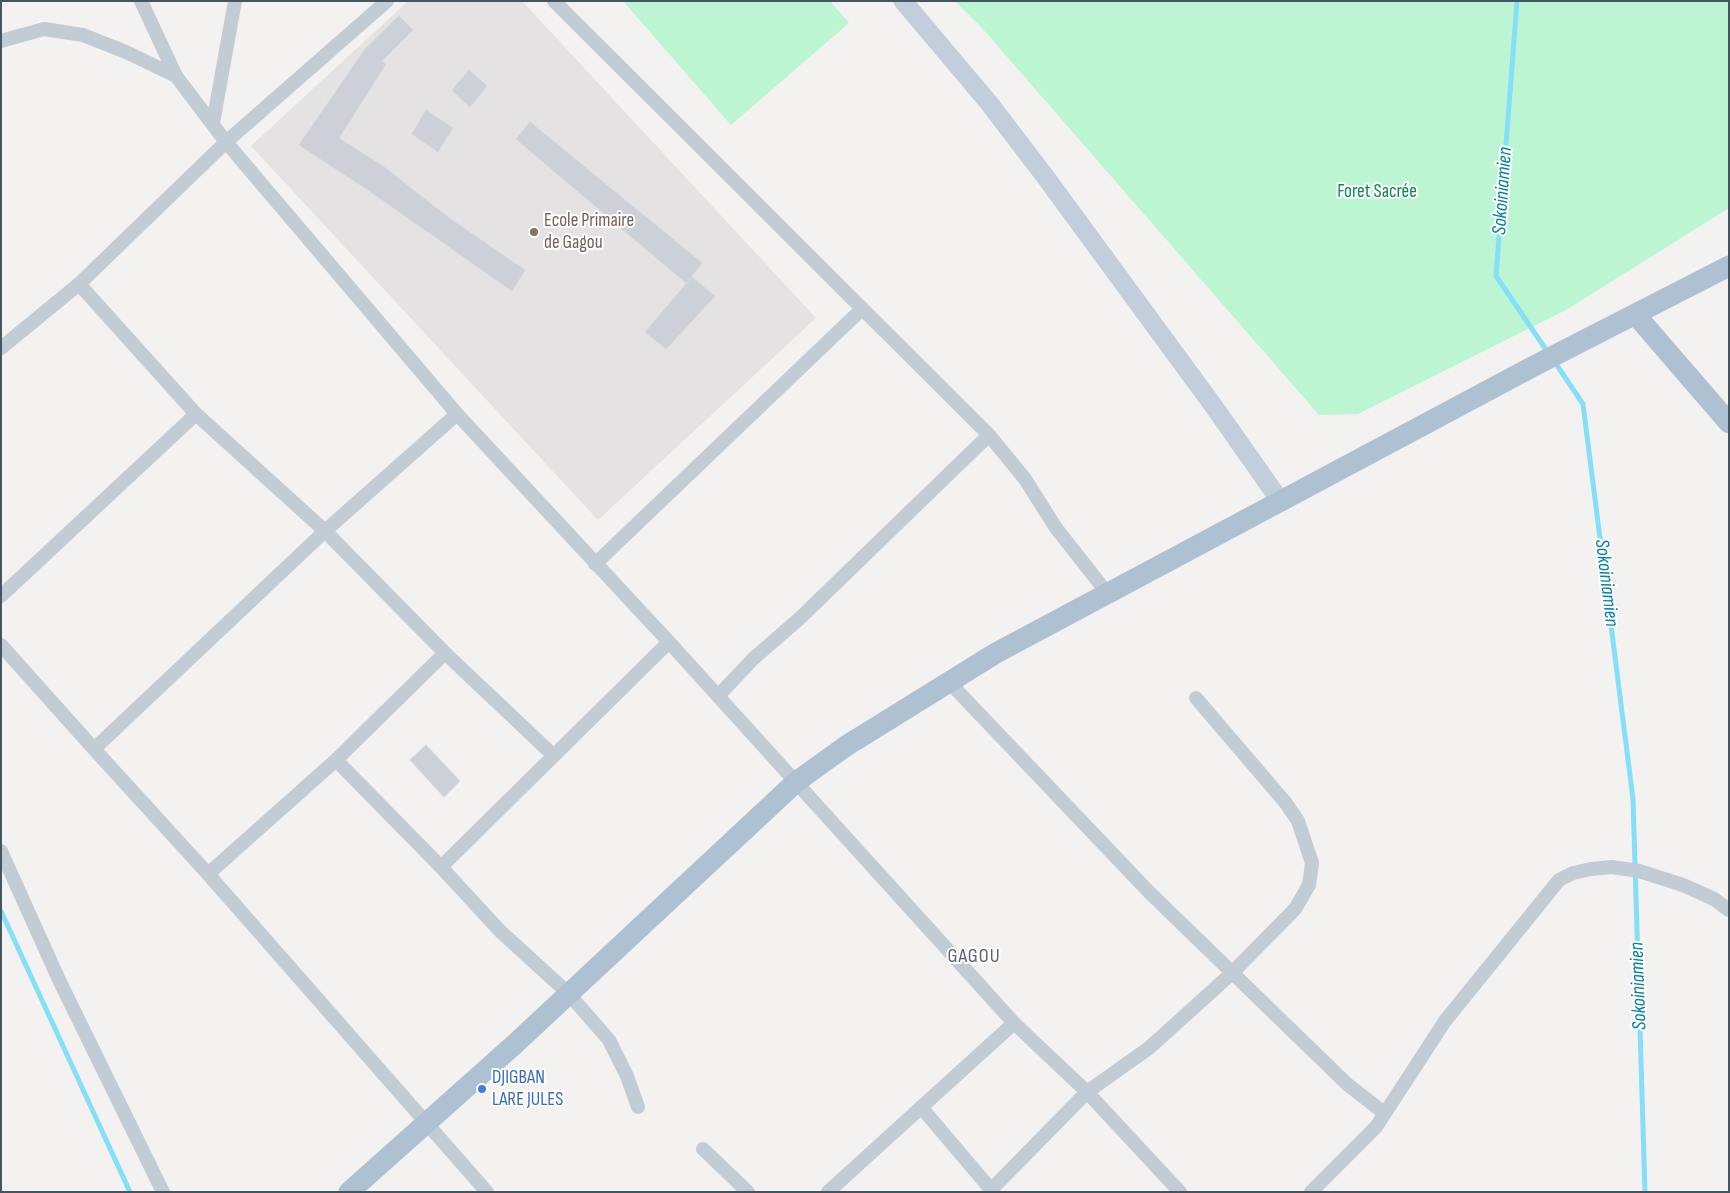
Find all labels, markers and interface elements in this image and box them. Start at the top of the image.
water label: Sokoiniamien [1488,146,1518,236]
park label: Foret Sacrée [1337,181,1417,203]
place label: Ecole Primaire de Gagou [544,210,634,254]
marker: Ecole Primaire de Gagou [528,226,540,238]
water label: Sokoiniamien [1589,538,1623,628]
water label: Sokoiniamien [1625,942,1653,1030]
district label: GAGOU [947,945,1001,969]
place label: DJIGBAN LARE JULES [492,1067,563,1111]
marker: DJIGBAN LARE JULES [476,1083,488,1095]

